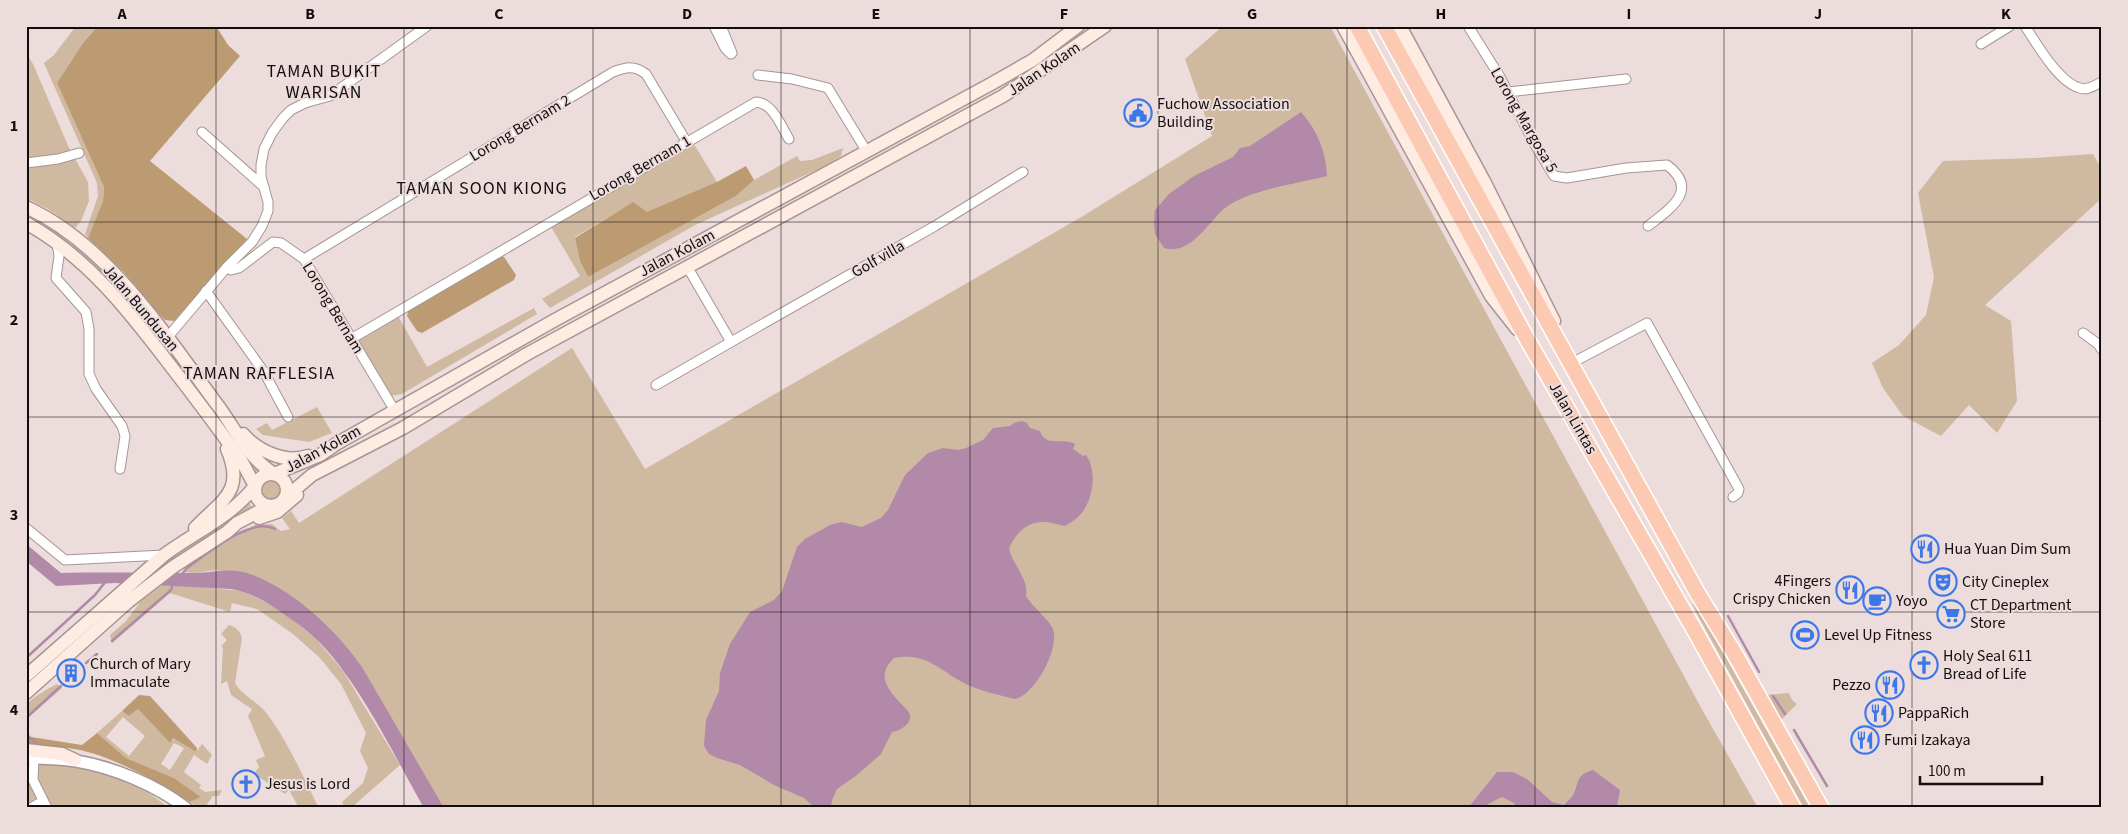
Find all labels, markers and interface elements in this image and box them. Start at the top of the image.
text: A [116,3,127,25]
text: B [305,3,315,25]
text: C [494,3,504,25]
text: D [682,3,692,25]
text: E [872,3,880,25]
text: F [1060,3,1068,25]
text: G [1247,3,1257,25]
text: H [1436,3,1446,25]
text: I [1627,3,1631,25]
text: J [1814,3,1822,25]
text: K [2001,3,2011,25]
street label: Jalan Kolam [1003,37,1085,101]
district label: TAMAN BUKIT WARISAN [267,59,381,105]
street label: Lorong Margosa 5 [1485,63,1563,177]
street label: Lorong Bernam 2 [465,89,575,167]
place label: Fuchow Association Building [1157,93,1290,133]
public building icon: Fuchow Association Building [1123,98,1153,128]
text: 1 [10,115,18,137]
street label: Lorong Bernam 1 [585,130,695,206]
district label: TAMAN SOON KIONG [396,176,568,201]
street label: Jalan Kolam [635,224,719,282]
street label: Golf villa [847,235,909,283]
street label: Lorong Bernam [297,258,369,358]
street label: Jalan Bundusan [98,260,184,356]
text: 2 [10,309,18,331]
district label: TAMAN RAFFLESIA [183,361,335,386]
street label: Jalan Lintas [1543,378,1603,458]
street label: Jalan Kolam [281,420,365,478]
text: 3 [10,504,18,526]
restaurant icon: Hua Yuan Dim Sum [1910,534,1940,564]
place label: Hua Yuan Dim Sum [1944,538,2071,560]
theatre icon: City Cineplex [1928,567,1958,597]
place label: 4Fingers Crispy Chicken [1733,570,1831,610]
place label: City Cineplex [1962,571,2049,593]
restaurant icon: 4Fingers Crispy Chicken [1835,575,1865,605]
cafe icon: Yoyo [1862,586,1892,616]
place label: Yoyo [1895,590,1928,612]
place label: CT Department Store [1970,594,2072,634]
supermarket icon: CT Department Store [1936,599,1966,629]
sports icon: Level Up Fitness [1790,620,1820,650]
place label: Level Up Fitness [1824,624,1932,646]
place label: Holy Seal 611 Bread of Life [1943,645,2032,685]
church icon: Holy Seal 611 Bread of Life [1909,650,1939,680]
place label: Church of Mary Immaculate [90,653,191,693]
building icon: Church of Mary Immaculate [56,658,86,688]
restaurant icon: Pezzo [1875,670,1905,700]
place label: Pezzo [1832,674,1871,696]
restaurant icon: PappaRich [1864,698,1894,728]
text: 4 [10,699,19,721]
place label: PappaRich [1898,702,1969,724]
restaurant icon: Fumi Izakaya [1850,725,1880,755]
place label: Fumi Izakaya [1884,729,1971,751]
scale bar [1920,754,2043,786]
text: 100 m [1928,761,1966,782]
church icon: Jesus is Lord [231,769,261,799]
place label: Jesus is Lord [265,773,350,795]

